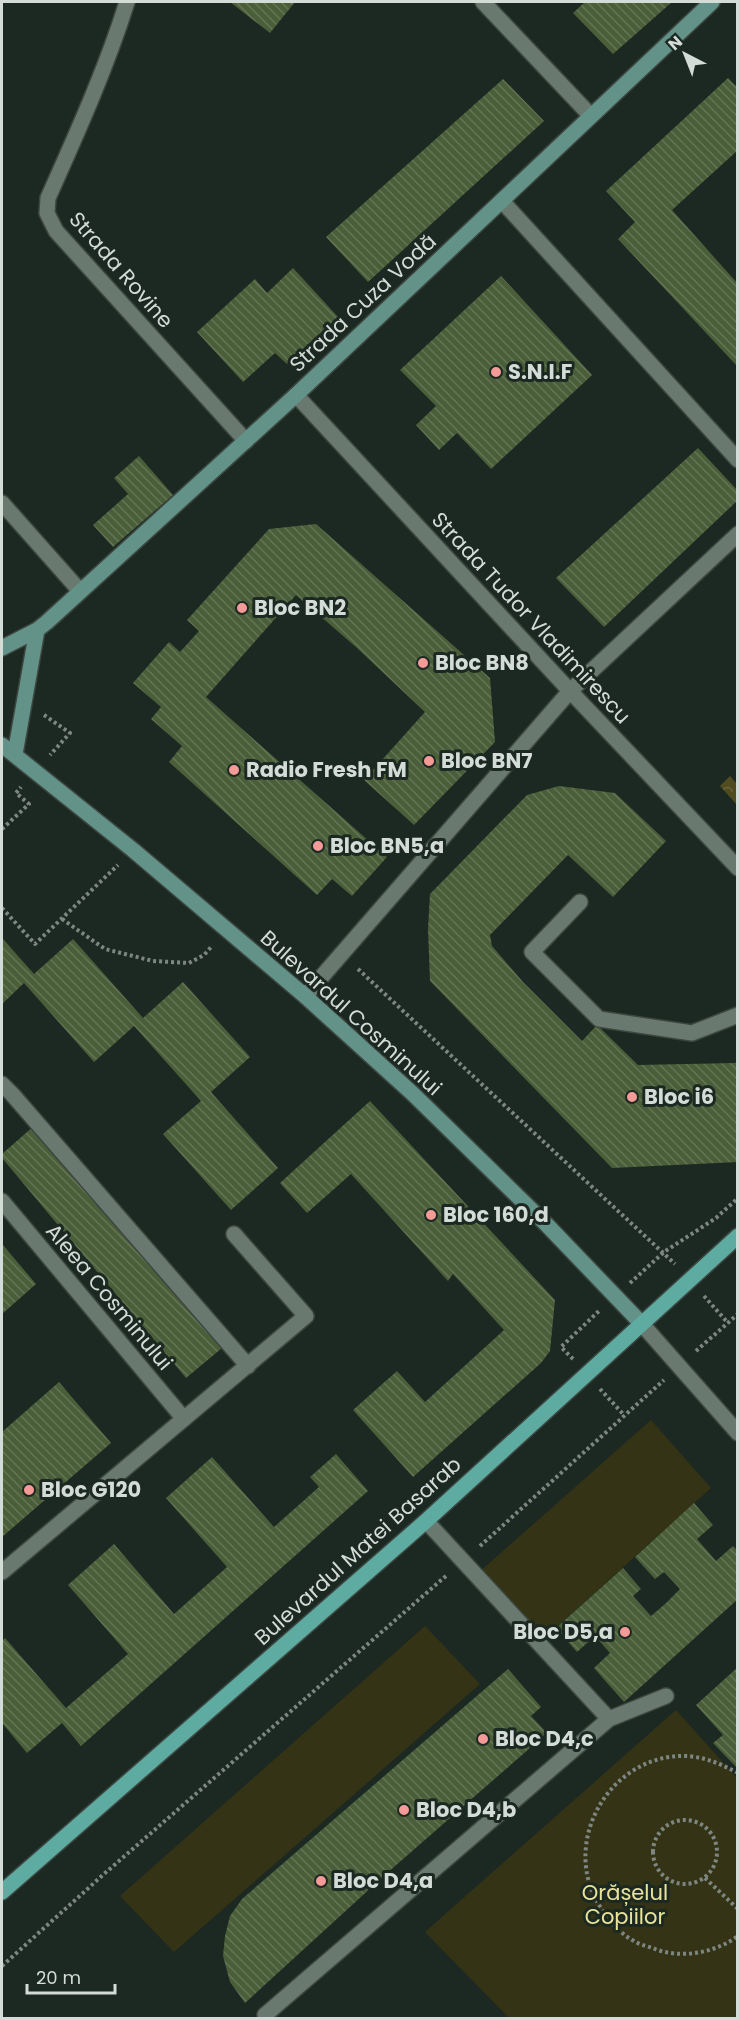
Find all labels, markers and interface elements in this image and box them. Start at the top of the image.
north arrow [655,24,715,84]
text: N [663,31,687,56]
street label: Strada Rovine [63,205,180,334]
street label: Strada Cuza Vodă [283,227,442,378]
place label: S.N.I.F [508,357,572,386]
marker: S.N.I.F [489,365,503,379]
street label: Strada Tudor Vladimirescu [425,506,637,730]
place label: Bloc BN2 [254,593,346,622]
marker: Bloc BN2 [235,601,249,615]
place label: Bloc BN8 [435,648,529,677]
marker: Bloc BN8 [416,656,430,670]
place label: Bloc BN7 [441,746,532,775]
marker: Bloc BN7 [422,754,436,768]
place label: Radio Fresh FM [246,755,407,784]
marker: Radio Fresh FM [227,763,241,777]
place label: Bloc BN5,a [330,831,444,860]
marker: Bloc BN5,a [311,839,325,853]
street label: Bulevardul Cosminului [254,923,448,1102]
place label: Bloc i6 [644,1082,714,1111]
marker: Bloc i6 [625,1090,639,1104]
place label: Bloc 160,d [443,1200,549,1229]
marker: Bloc 160,d [424,1208,438,1222]
street label: Aleea Cosminului [39,1217,179,1376]
street label: Bulevardul Matei Basarab [248,1450,467,1651]
place label: Bloc G120 [41,1475,141,1504]
marker: Bloc G120 [22,1483,36,1497]
place label: Bloc D5,a [513,1617,613,1646]
marker: Bloc D5,a [618,1625,632,1639]
place label: Bloc D4,c [495,1724,594,1753]
marker: Bloc D4,c [476,1732,490,1746]
place label: Bloc D4,b [416,1795,516,1824]
marker: Bloc D4,b [397,1803,411,1817]
place label: Bloc D4,a [333,1866,433,1895]
marker: Bloc D4,a [314,1874,328,1888]
park label: Orășelul Copiilor [582,1878,668,1931]
scale bar [27,1957,116,1995]
text: 20 m [36,1965,81,1990]

